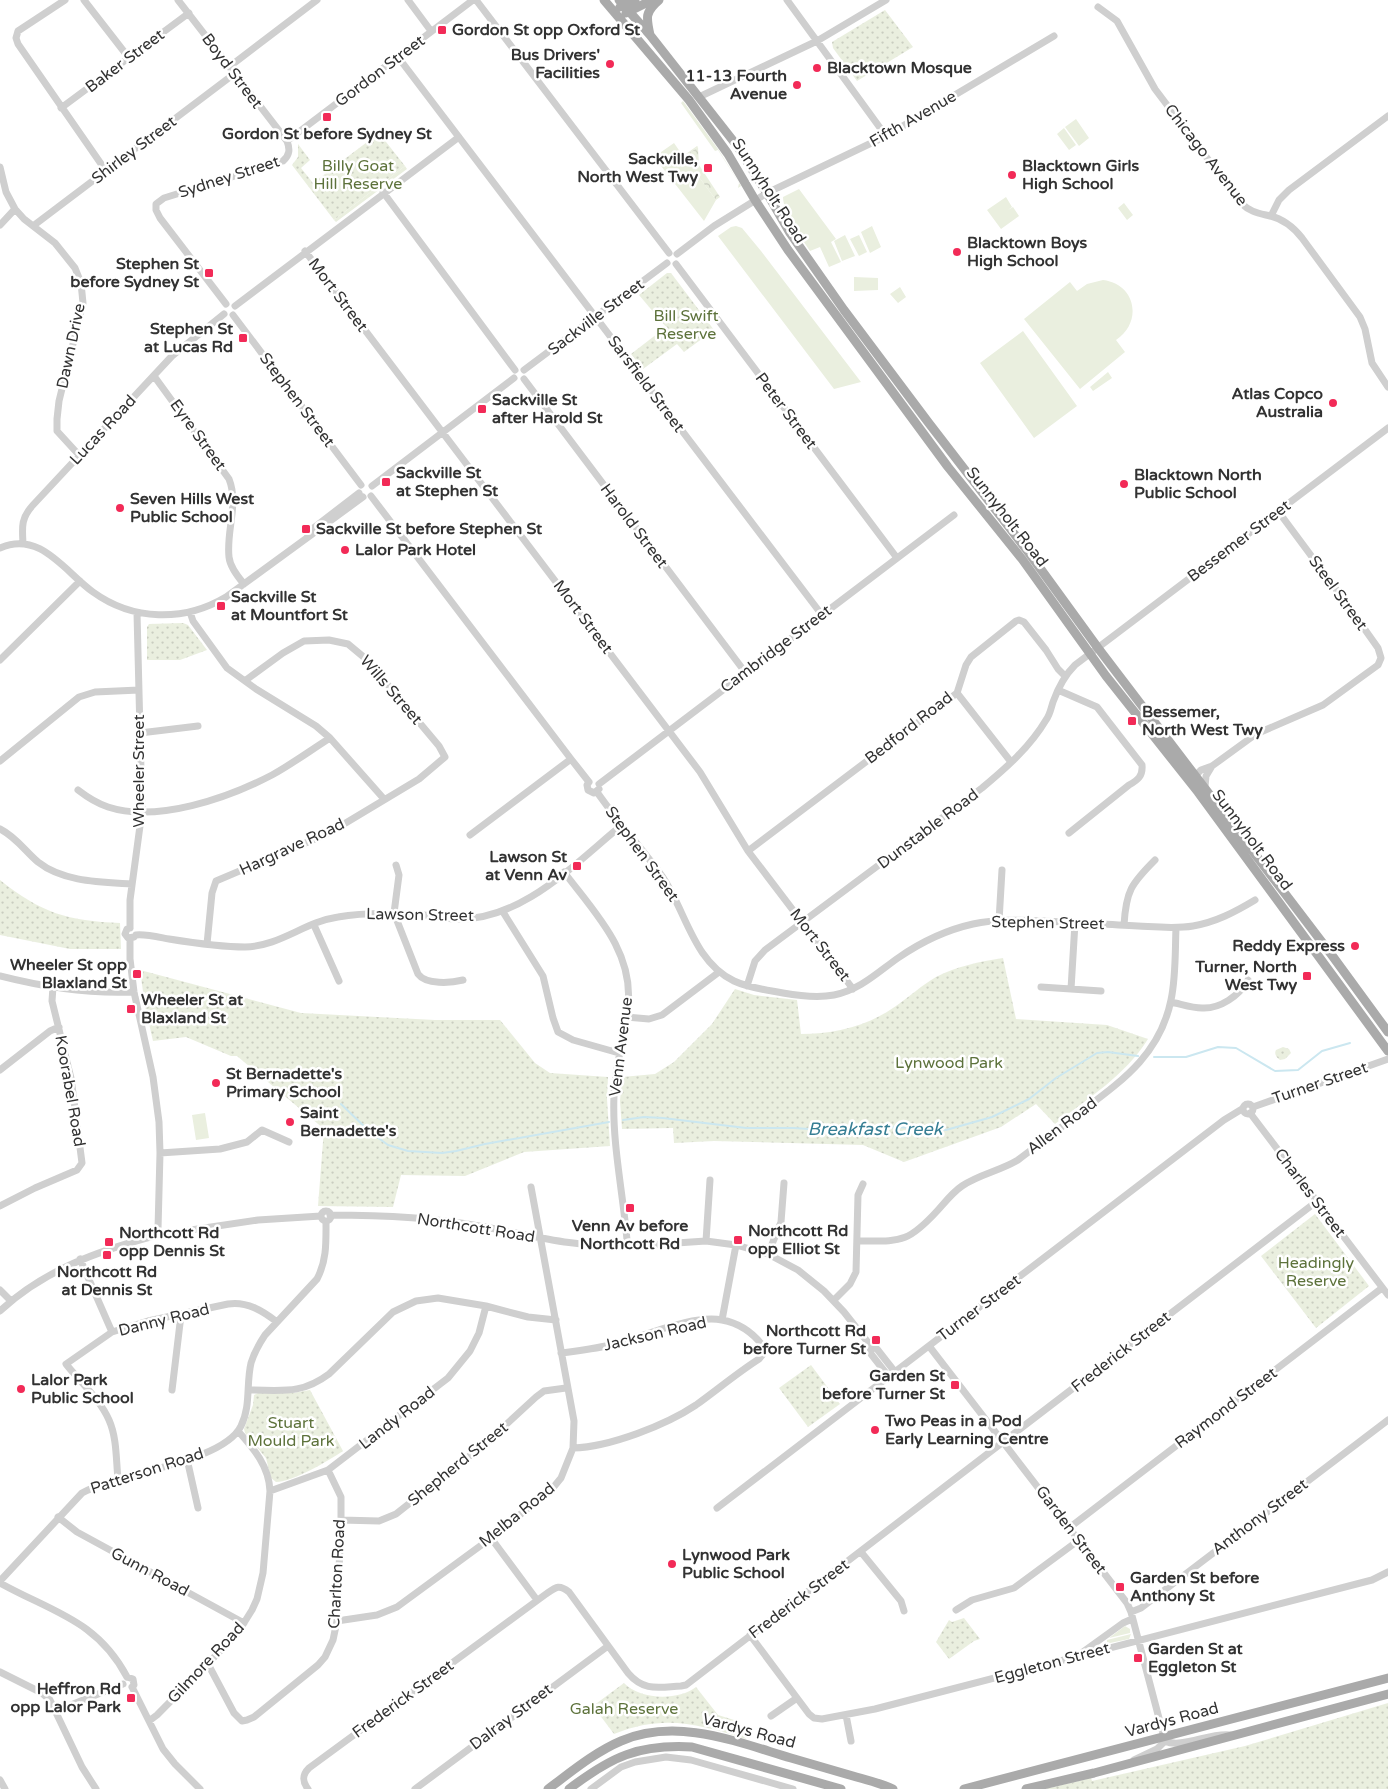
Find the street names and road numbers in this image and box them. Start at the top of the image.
street label: Baker Street [82,25,168,97]
street label: Boyd Street [197,29,267,113]
street label: Gordon Street [331,31,429,111]
street label: Fifth Avenue [866,86,960,152]
street label: Chicago Avenue [1160,100,1252,210]
street label: Shirley Street [88,112,180,188]
street label: Sunnyholt Road [728,135,810,247]
street label: Sydney Street [176,151,282,203]
street label: Mort Street [304,254,372,336]
street label: Sackville Street [544,274,648,360]
street label: Dawn Drive [52,302,90,390]
street label: Sarsfield Street [603,332,689,436]
street label: Stephen Street [255,349,339,451]
street label: Peter Street [751,369,821,453]
street label: Lucas Road [65,391,141,469]
street label: Eyre Street [165,395,231,475]
street label: Sunnyholt Road [962,463,1052,571]
street label: Harold Street [596,480,672,572]
street label: Bessemer Street [1183,496,1295,586]
street label: Steel Street [1304,552,1372,634]
street label: Mort Street [549,576,617,658]
street label: Cambridge Street [716,601,836,697]
street label: Wills Street [355,651,427,729]
street label: Bedford Road [861,688,957,768]
street label: Wheeler Street [129,714,149,828]
street label: Dunstable Road [873,784,983,874]
street label: Sunnyholt Road [1208,786,1296,894]
street label: Stephen Street [601,802,683,906]
street label: Hargrave Road [236,814,348,880]
street label: Lawson Street [366,904,474,926]
street label: Mort Street [785,905,855,985]
street label: Stephen Street [991,912,1105,934]
street label: Venn Avenue [605,996,637,1098]
street label: Koorabel Road [50,1034,90,1148]
street label: Turner Street [1270,1057,1370,1109]
street label: Allen Road [1023,1093,1101,1159]
street label: Charles Street [1270,1144,1350,1242]
street label: Northcott Road [416,1209,536,1247]
street label: Turner Street [933,1270,1025,1346]
street label: Danny Road [116,1299,212,1341]
street label: Frederick Street [1067,1307,1175,1397]
street label: Jackson Road [602,1312,708,1356]
street label: Raymond Street [1171,1363,1281,1453]
street label: Landy Road [355,1382,439,1454]
street label: Shepherd Street [404,1417,512,1511]
street label: Patterson Road [88,1443,206,1499]
street label: Anthony Street [1208,1474,1312,1560]
street label: Melba Road [475,1478,559,1552]
street label: Garden Street [1031,1482,1111,1578]
street label: Charlton Road [324,1519,350,1629]
street label: Gunn Road [107,1543,193,1601]
street label: Frederick Street [745,1555,853,1643]
street label: Gilmore Road [163,1618,249,1708]
street label: Eggleton Street [992,1638,1112,1688]
street label: Frederick Street [348,1655,458,1743]
street label: Dalray Street [466,1679,556,1755]
street label: Vardys Road [1123,1698,1221,1742]
street label: Vardys Road [700,1709,798,1753]

